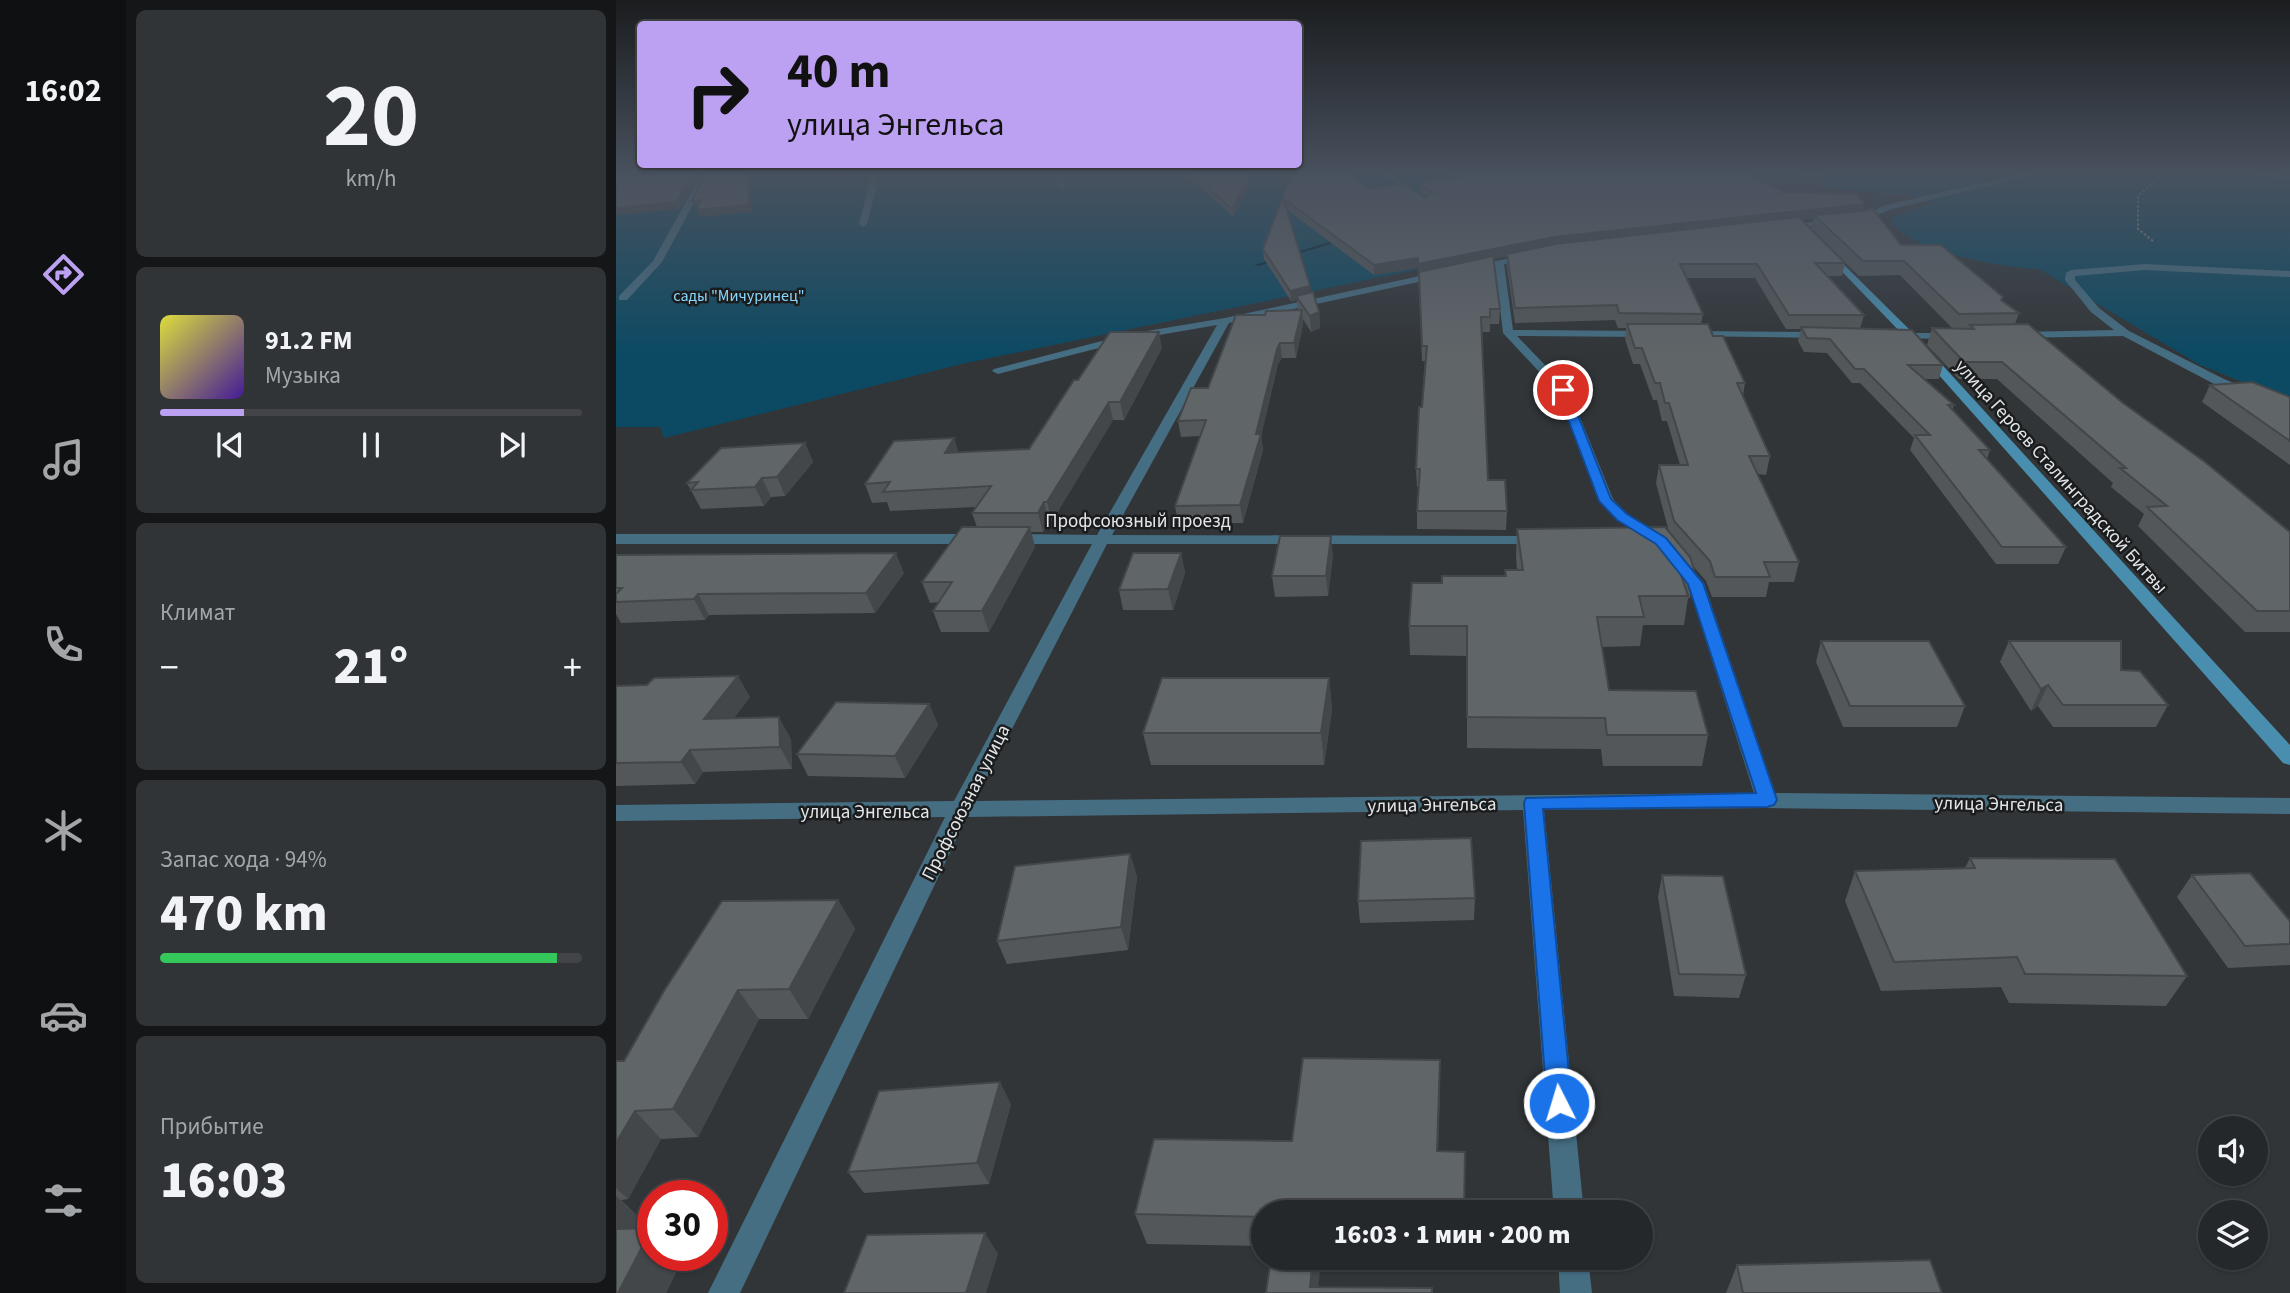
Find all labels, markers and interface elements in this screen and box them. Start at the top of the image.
text: 40 m [787,37,891,107]
icon: right [672,49,763,140]
text: 20 [323,52,419,181]
text: 16:02 [24,68,102,114]
text: улица Энгельса [787,102,1004,148]
text: km/h [345,162,397,195]
icon: directions [39,250,88,299]
park label: сады "Мичуринец" [673,285,805,307]
text: 91.2 FM [265,322,353,359]
street label: улица Героев Сталинградской Битвы [1948,354,2174,600]
text: Музыка [265,359,341,392]
pin [1533,360,1593,420]
icon: arrive [1544,371,1582,409]
icon: previous [211,426,249,464]
icon: pause [352,426,390,464]
icon: next [493,426,531,464]
icon: music [39,435,88,484]
street label: Профсоюзный проезд [1045,508,1231,535]
text: Климат [160,596,235,629]
icon: phone [39,620,88,669]
text: 21° [334,630,408,704]
text: − [160,641,179,695]
text: + [563,641,582,695]
street label: Профсоюзная улица [915,720,1017,885]
street label: улица Энгельса [1934,790,2064,819]
street label: улица Энгельса [1367,791,1497,820]
street label: улица Энгельса [800,799,930,826]
icon: climate [39,806,88,855]
text: Запас хода · 94% [160,843,327,876]
text: 470 km [160,877,328,951]
icon: car [39,991,88,1040]
position arrow [1522,1066,1596,1140]
text: Прибытие [160,1110,264,1143]
map controls [2198,1116,2268,1270]
button: sound [2198,1116,2268,1186]
text: 16:03 [160,1144,287,1218]
icon: filters [39,1176,88,1225]
speed limit sign: 30 [637,1180,728,1271]
button: layers [2198,1200,2268,1270]
text: 16:03 · 1 мин · 200 m [1334,1216,1570,1253]

